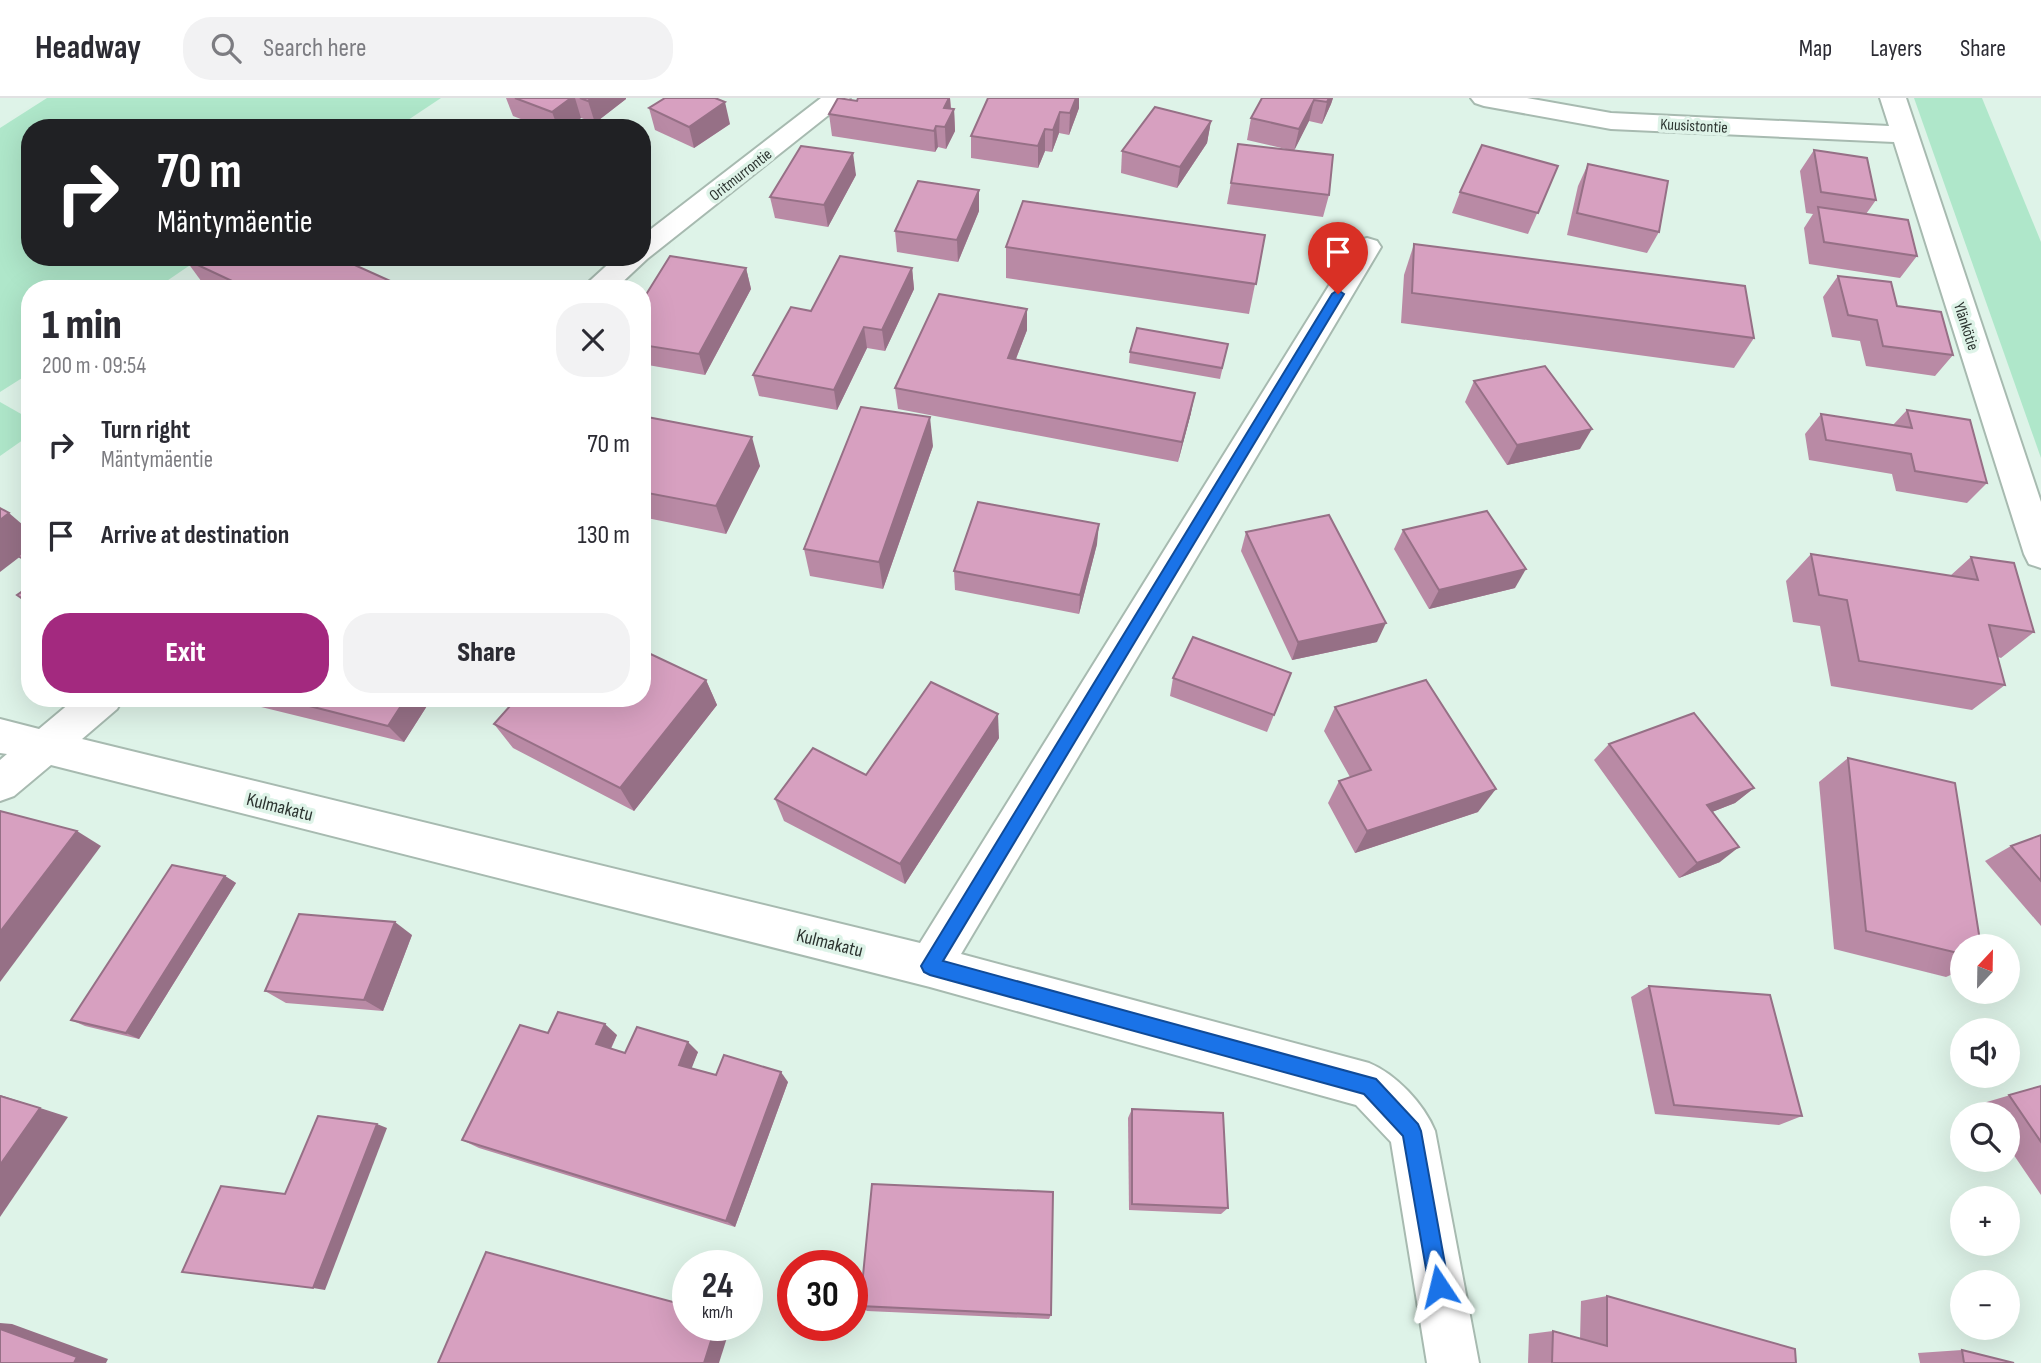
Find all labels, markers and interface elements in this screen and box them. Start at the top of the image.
search box [183,17,673,80]
text: Headway [35,28,141,68]
icon: search [207,29,245,67]
text: Search here [263,33,366,64]
text: Map [1799,34,1832,63]
text: Layers [1870,34,1922,63]
text: Share [1960,34,2006,63]
street label: Kuusistontie [1660,115,1728,138]
text: 70 m [157,143,242,202]
street label: Oritmurrontie [706,145,776,205]
icon: right [42,147,133,238]
text: Mäntymäentie [157,203,313,242]
pin [1308,222,1368,294]
icon: arrive [1319,233,1357,271]
text: 1 min [42,300,122,351]
street label: Ylänkötie [1949,300,1982,353]
button: close [556,303,630,377]
text: 200 m · 09:54 [42,352,146,380]
text: Turn right [101,415,190,446]
icon: right [42,426,80,464]
text: 70 m [587,429,630,460]
text: Mäntymäentie [101,446,213,474]
icon: arrive [42,517,80,555]
text: Arrive at destination [101,520,289,551]
text: 130 m [578,520,630,551]
button: Exit [42,613,329,693]
button: Share [343,613,630,693]
street label: Kulmakatu [244,788,315,827]
street label: Kulmakatu [794,924,865,963]
north arrow [1950,934,2020,1004]
map controls [1950,934,2020,1340]
button: sound [1950,1018,2020,1088]
button: search [1950,1102,2020,1172]
button: + [1950,1186,2020,1256]
position arrow [1402,1249,1476,1323]
speed limit sign: 30 [777,1250,868,1341]
text: 24 [702,1265,733,1308]
button: − [1950,1270,2020,1340]
text: km/h [702,1302,733,1323]

